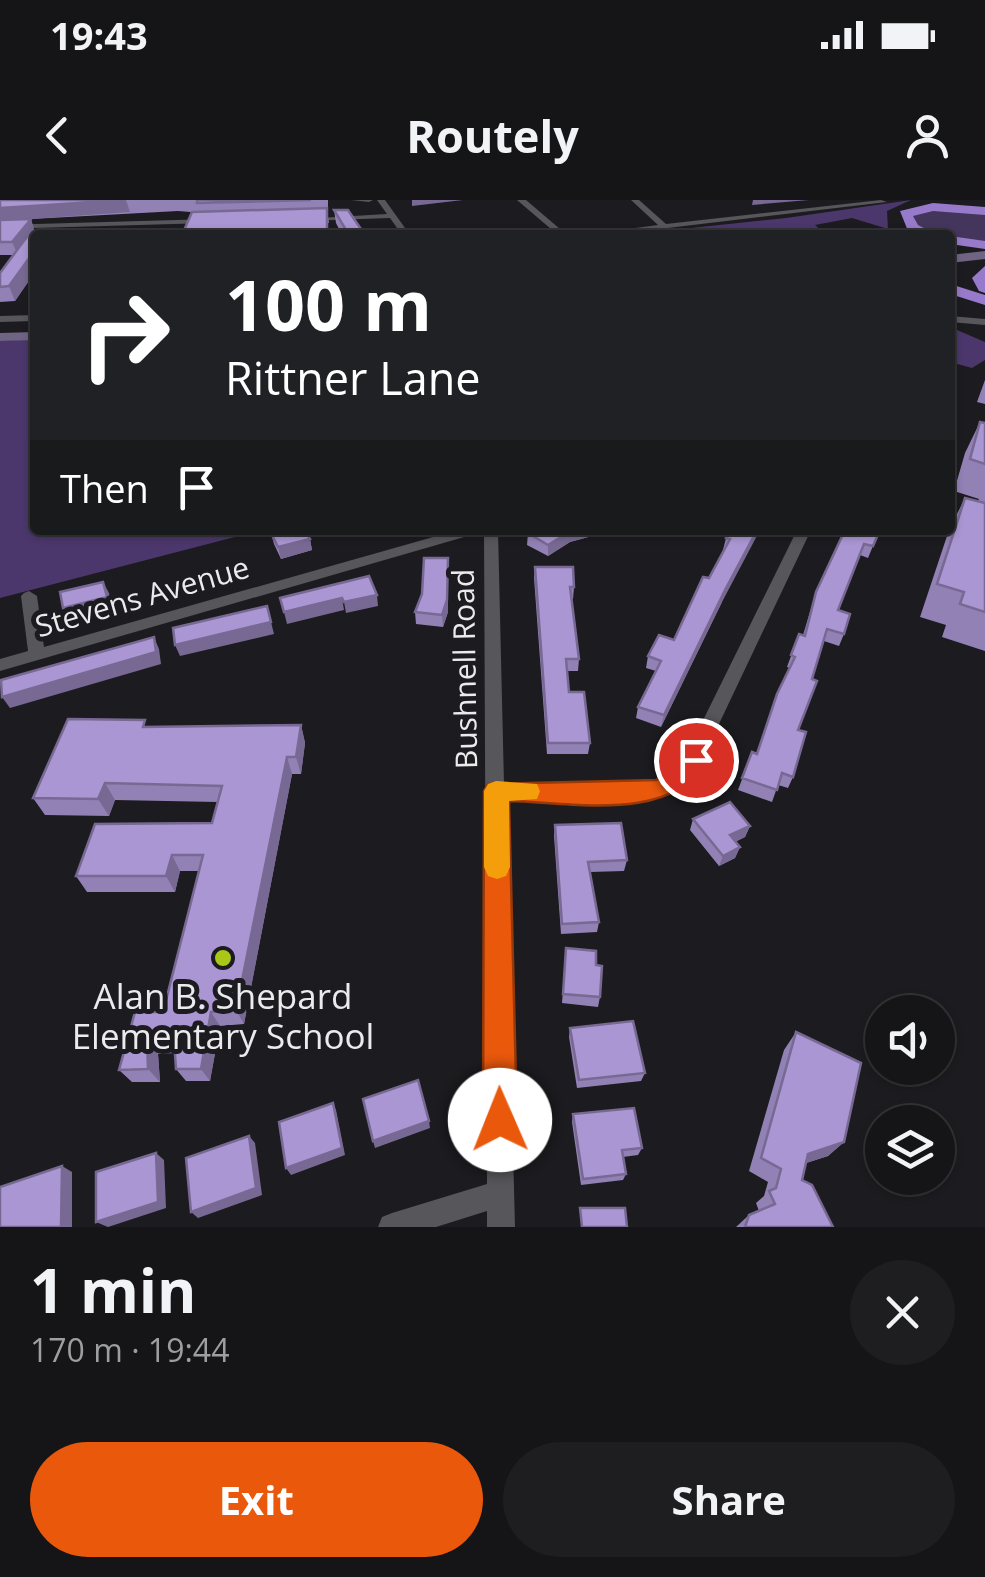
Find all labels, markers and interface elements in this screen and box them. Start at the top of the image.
text: 19:43 [50,9,148,61]
text: Routely [406,105,579,166]
icon: back [30,108,85,163]
icon: person [900,108,955,163]
text: 100 m [225,256,432,352]
icon: right [60,270,190,400]
text: Rittner Lane [225,347,481,408]
icon: arrive [169,460,224,515]
text: Then [60,462,149,514]
street label: Stevens Avenue [30,546,254,646]
street label: Bushnell Road [442,569,486,769]
pin [654,718,739,803]
icon: arrive [669,733,724,788]
marker: Alan B. Shepard Elementary School [212,947,234,969]
place label: Alan B. Shepard Elementary School [72,972,374,1059]
map controls [865,995,955,1195]
button: sound [865,995,955,1085]
position arrow [448,1068,552,1172]
button: layers [865,1105,955,1195]
text: 1 min [30,1249,197,1331]
button: close [850,1260,955,1365]
text: 170 m · 19:44 [30,1328,229,1371]
button: Exit [30,1442,483,1557]
button: Share [503,1442,955,1557]

